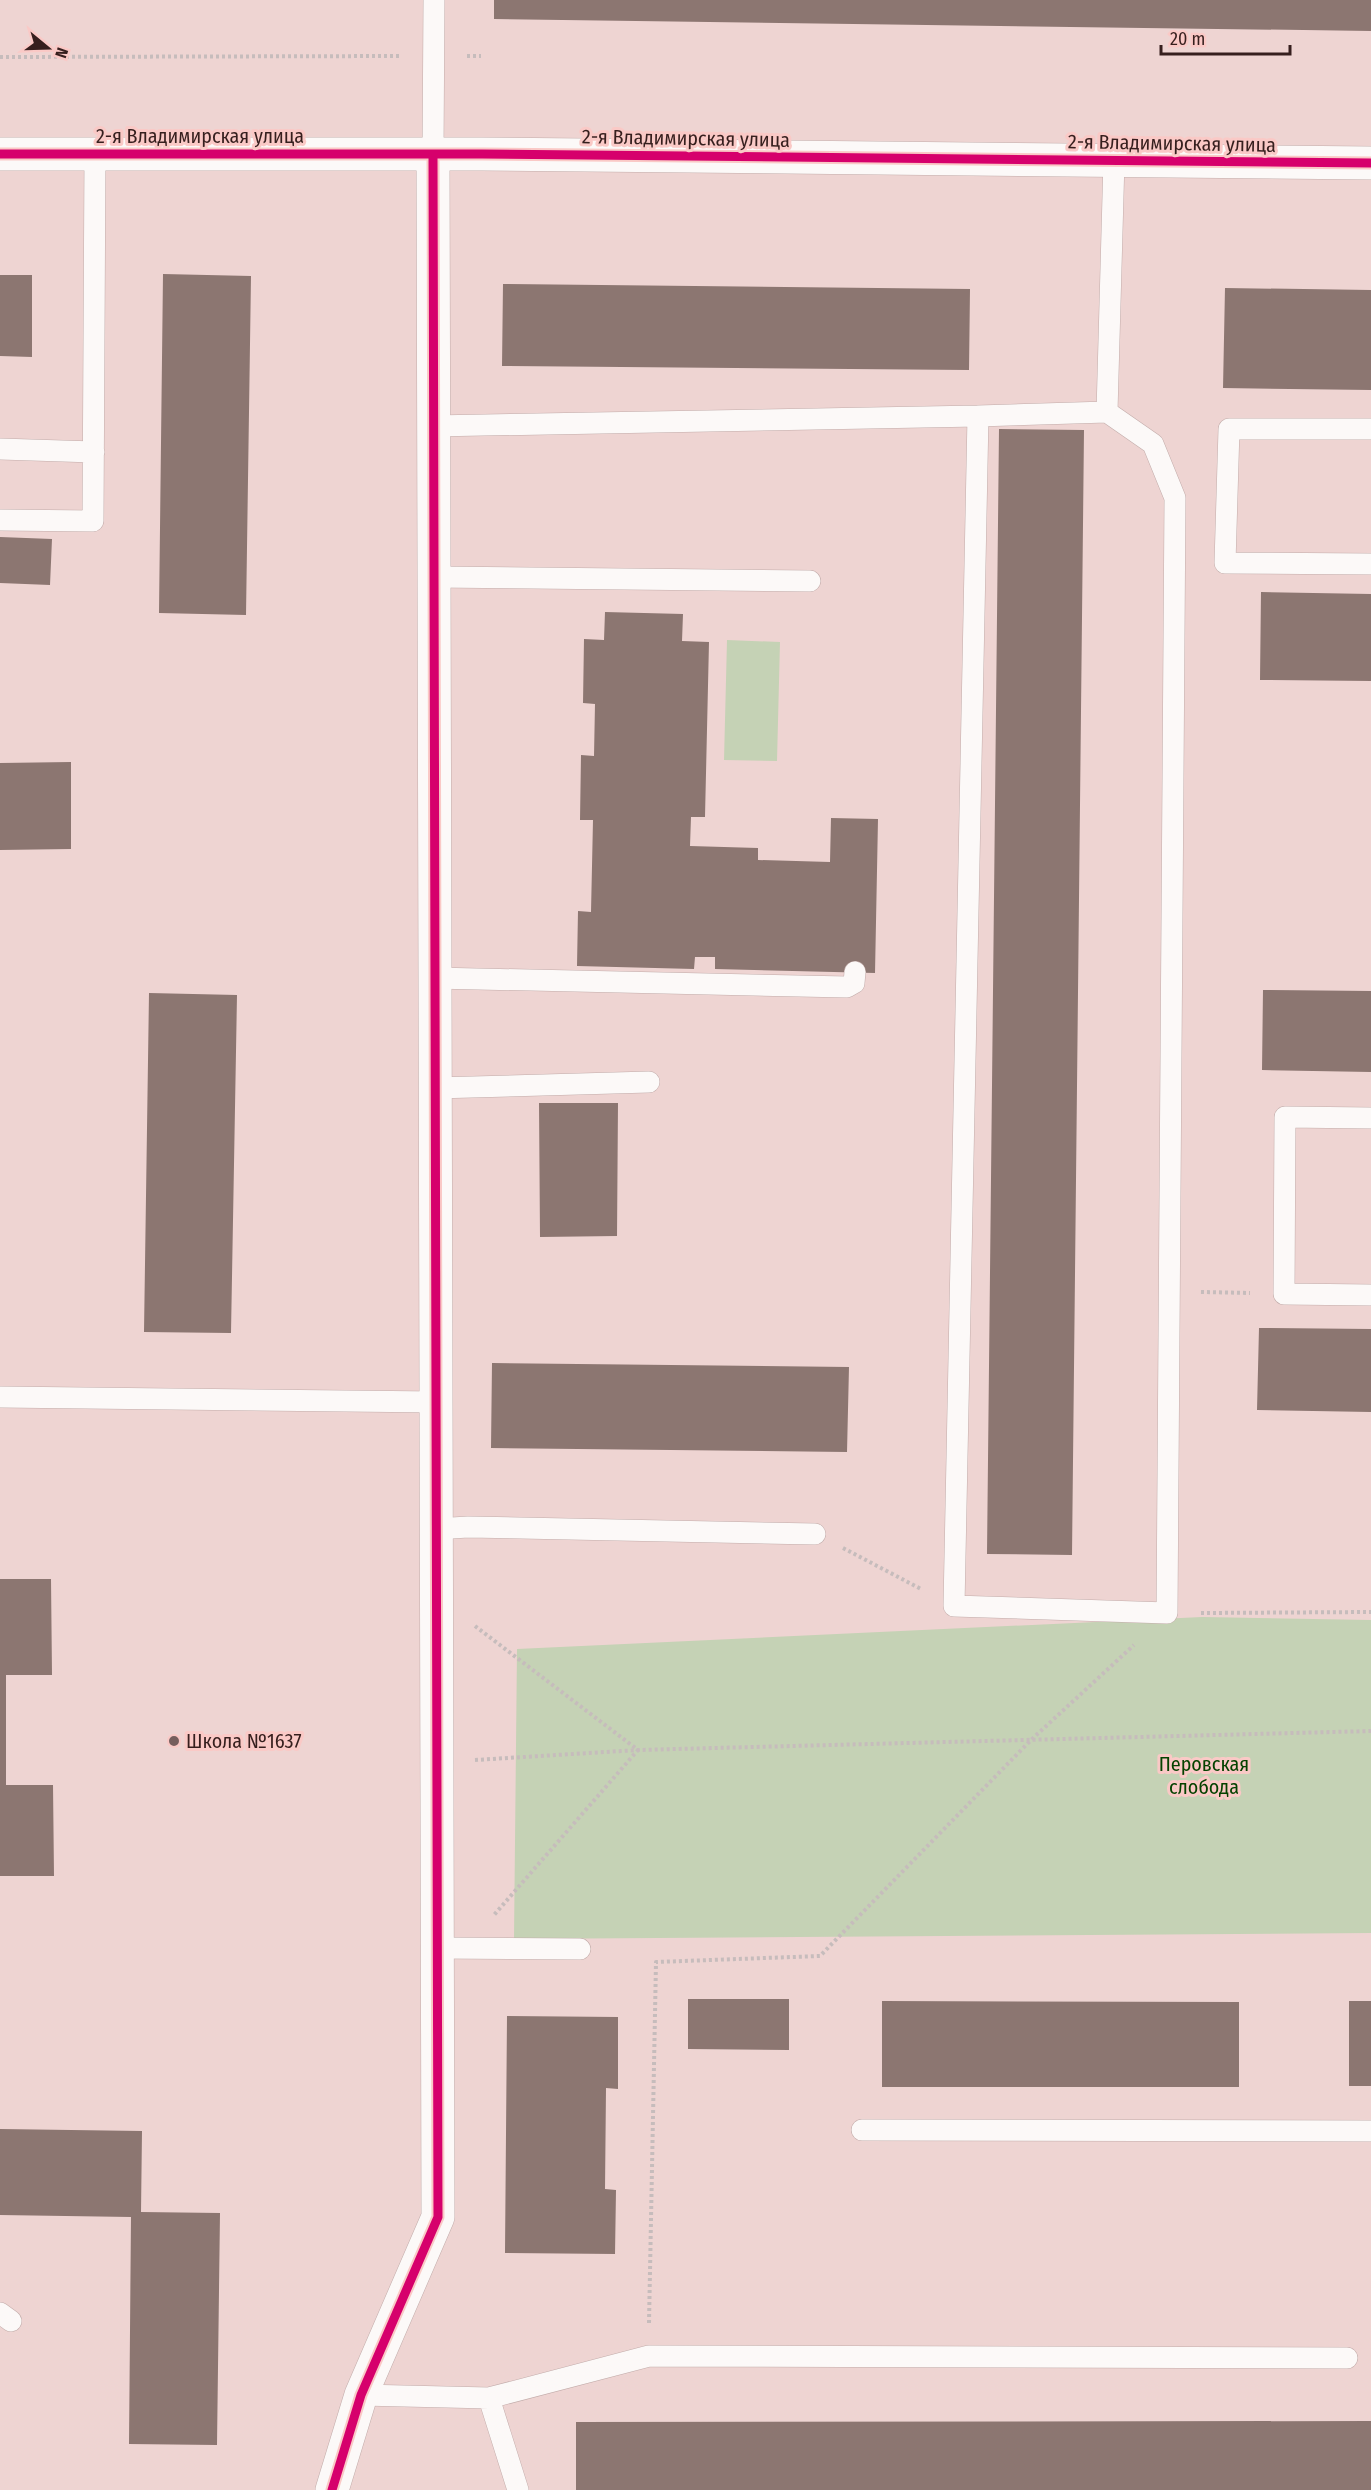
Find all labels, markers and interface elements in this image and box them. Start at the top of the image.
north arrow [18,18,78,78]
scale bar [1161,18,1290,56]
text: 20 m [1170,28,1205,50]
text: N [51,45,72,60]
street label: 2-я Владимирская улица [96,124,304,148]
street label: 2-я Владимирская улица [582,124,790,152]
street label: 2-я Владимирская улица [1068,129,1276,157]
place label: Школа №1637 [186,1729,301,1753]
marker: Школа №1637 [167,1734,181,1748]
park label: Перовская слобода [1159,1752,1249,1799]

